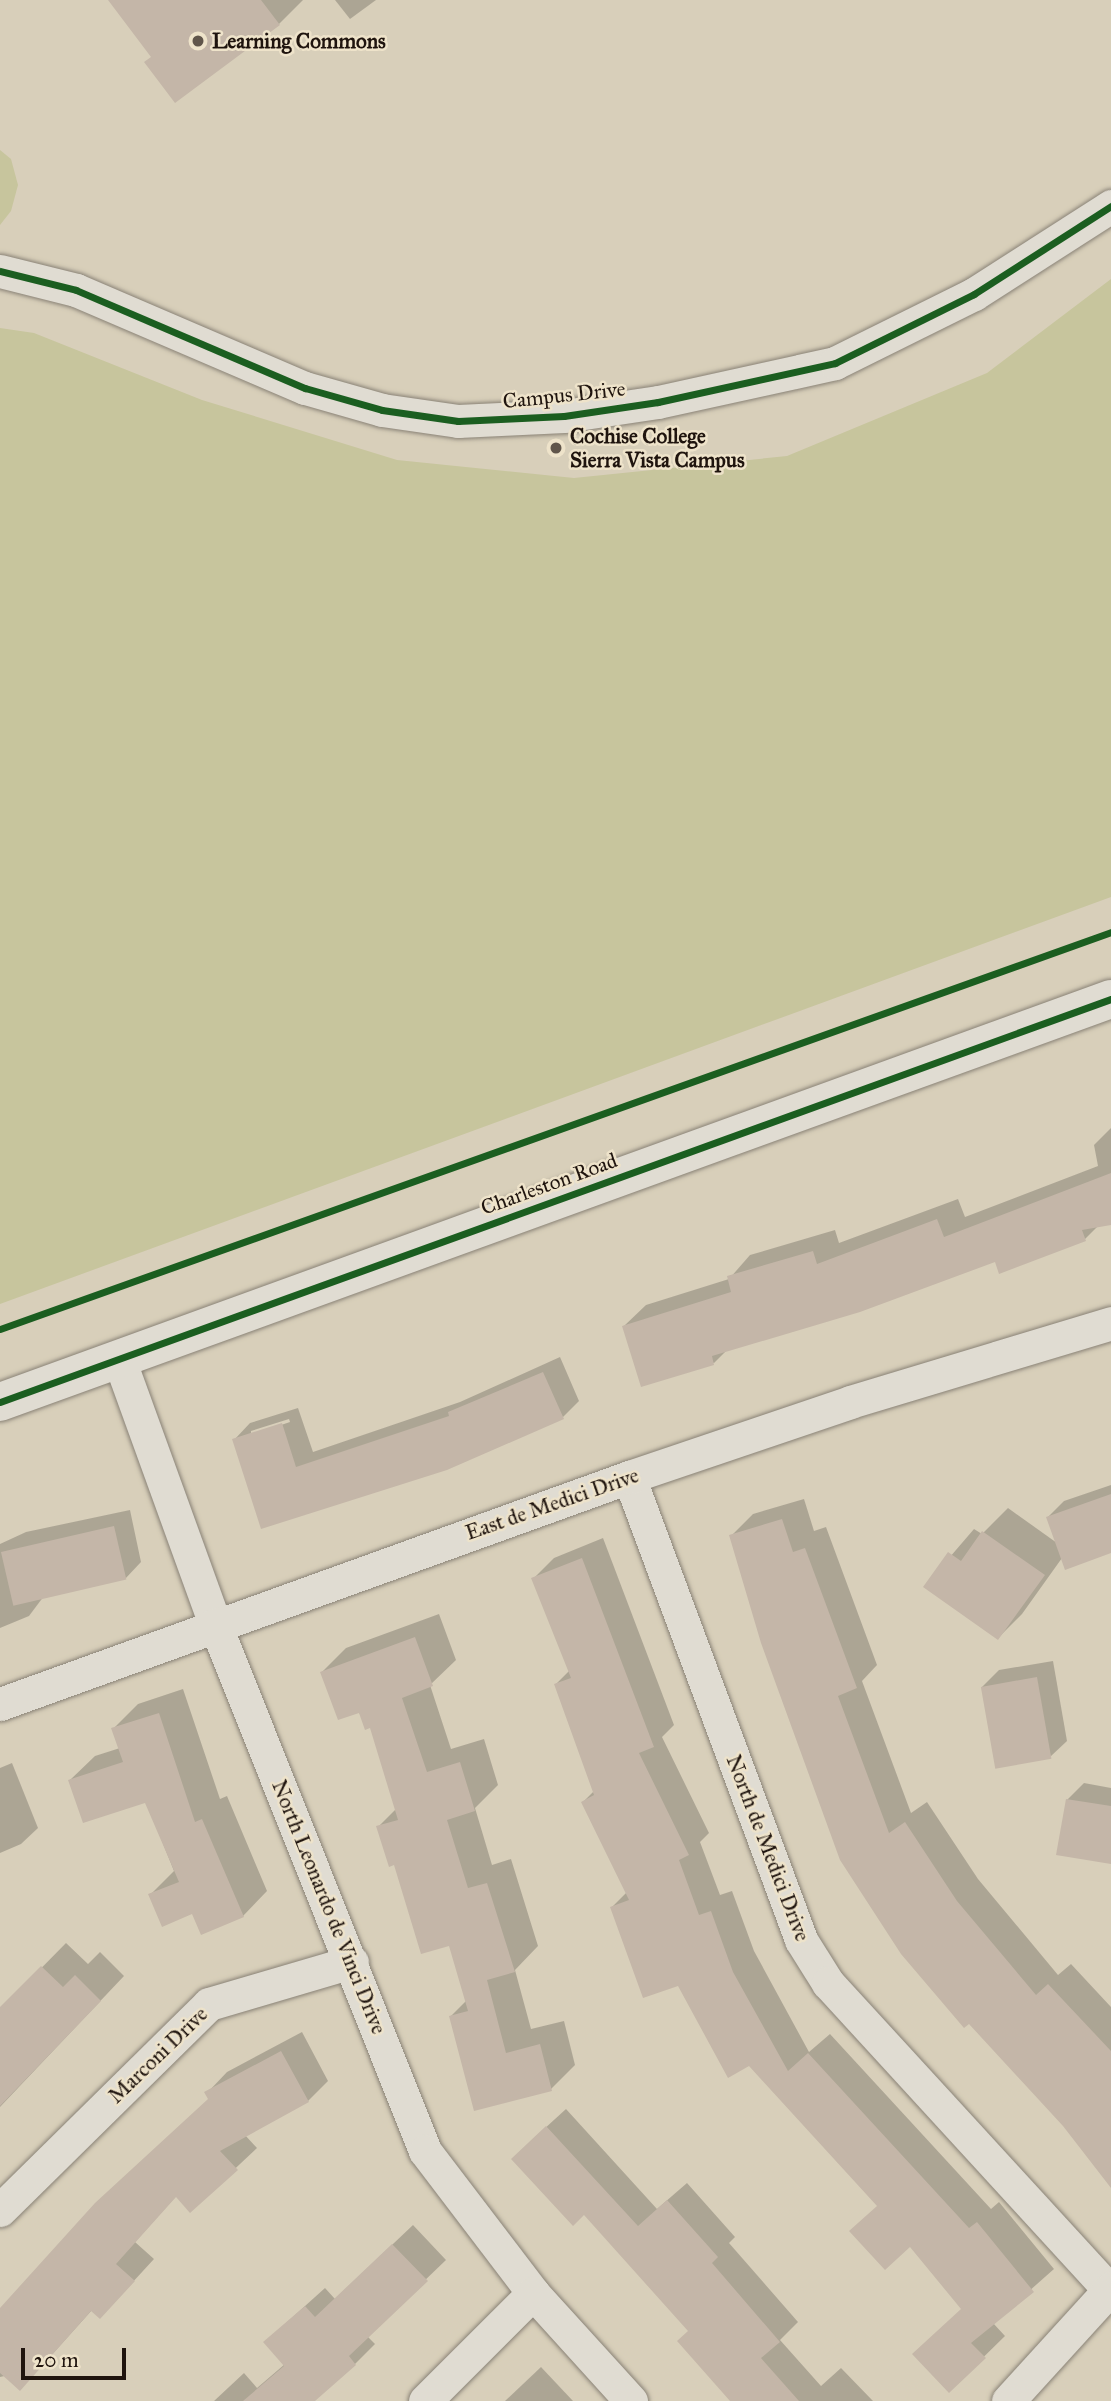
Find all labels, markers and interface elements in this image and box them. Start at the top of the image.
place label: Learning Commons [212,28,386,54]
marker: Learning Commons [190,33,206,49]
street label: Campus Drive [501,376,627,414]
place label: Cochise College Sierra Vista Campus [570,423,745,473]
marker: Cochise College Sierra Vista Campus [548,440,564,456]
street label: Charleston Road [477,1148,621,1220]
street label: East de Medici Drive [462,1463,642,1545]
street label: North de Medici Drive [721,1751,815,1945]
street label: North Leonardo de Vinci Drive [266,1776,392,2038]
street label: Marconi Drive [103,2001,213,2109]
scale bar [24,2334,130,2378]
text: 20 m [34,2347,79,2373]

